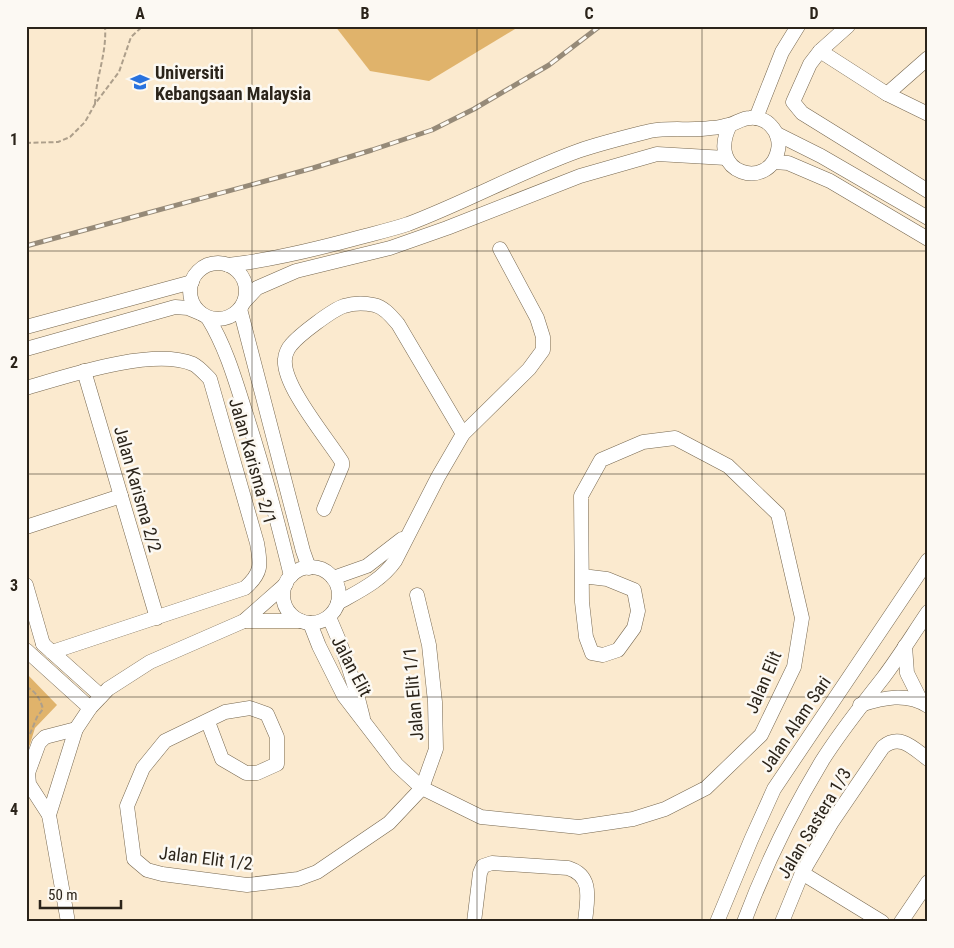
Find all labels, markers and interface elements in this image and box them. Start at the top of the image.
text: A [135,4,145,23]
text: B [361,4,370,23]
text: C [584,4,594,23]
text: D [809,4,819,23]
place label: Universiti Kebangsaan Malaysia [155,62,311,104]
school or university icon: Universiti Kebangsaan Malaysia [129,71,151,93]
text: 1 [10,130,18,149]
text: 2 [10,353,18,372]
street label: Jalan Karisma 2/1 [225,396,281,526]
street label: Jalan Karisma 2/2 [110,424,166,554]
text: 3 [10,576,18,595]
street label: Jalan Elit [327,632,377,700]
street label: Jalan Elit 1/1 [398,646,428,742]
street label: Jalan Elit [741,648,785,716]
street label: Jalan Alam Sari [755,672,835,776]
street label: Jalan Sastera 1/3 [773,764,855,882]
text: 4 [10,800,18,819]
street label: Jalan Elit 1/2 [158,842,254,874]
scale bar [40,878,121,910]
text: 50 m [48,886,78,904]

